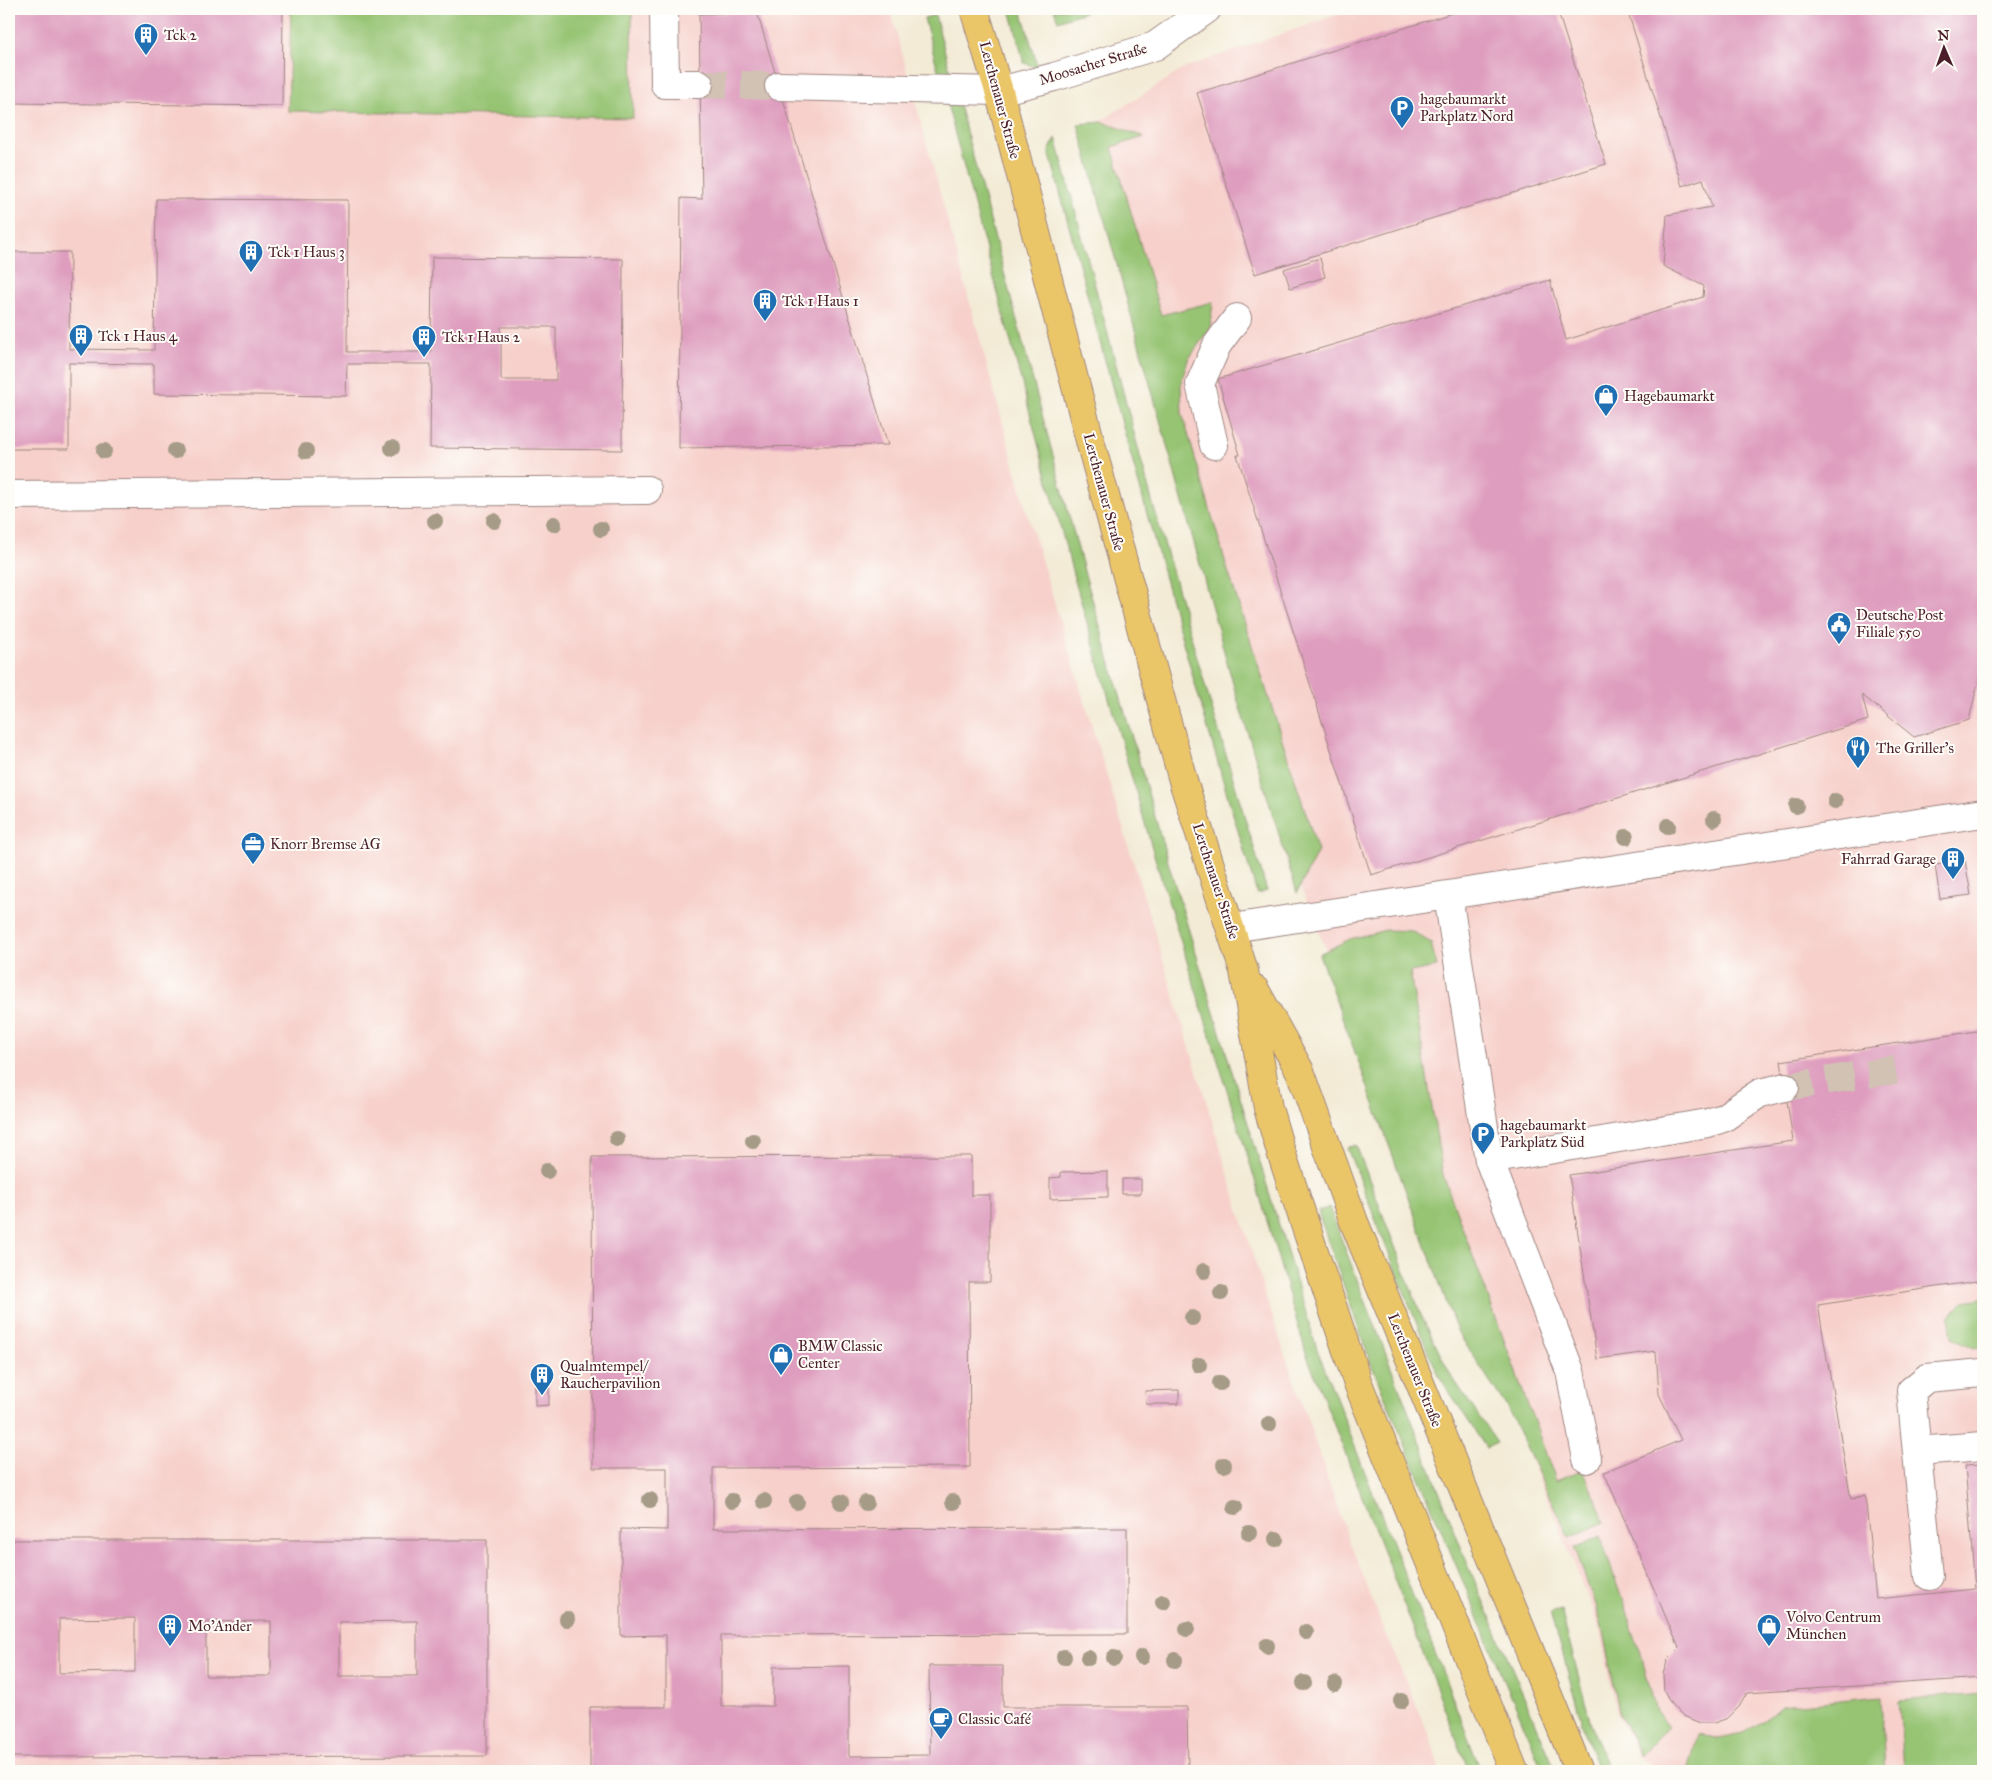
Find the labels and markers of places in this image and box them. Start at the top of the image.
building icon: Tck 2 [133,22,159,56]
place label: Tck 2 [164,26,198,44]
place label: hagebaumarkt Parkplatz Nord [1420,90,1514,125]
parking icon: hagebaumarkt Parkplatz Nord [1389,95,1415,129]
building icon: Tck 1 Haus 3 [238,239,264,273]
place label: Tck 1 Haus 3 [268,243,345,261]
building icon: Tck 1 Haus 1 [752,288,778,322]
place label: Tck 1 Haus 1 [782,292,859,310]
building icon: Tck 1 Haus 4 [68,323,94,357]
building icon: Tck 1 Haus 2 [411,324,437,358]
place label: Tck 1 Haus 4 [98,327,178,345]
place label: Tck 1 Haus 2 [442,328,521,346]
shop icon: Hagebaumarkt [1593,383,1619,417]
place label: Hagebaumarkt [1624,387,1716,405]
place label: Deutsche Post Filiale 550 [1856,606,1944,641]
public building icon: Deutsche Post Filiale 550 [1826,611,1852,645]
restaurant icon: The Griller's [1845,735,1871,769]
place label: The Griller's [1876,739,1954,757]
office icon: Knorr Bremse AG [240,831,266,865]
place label: Knorr Bremse AG [270,835,381,853]
building icon: Fahrrad Garage [1940,846,1966,880]
place label: Fahrrad Garage [1841,850,1936,868]
place label: hagebaumarkt Parkplatz Süd [1500,1116,1587,1151]
parking icon: hagebaumarkt Parkplatz Süd [1470,1121,1496,1155]
place label: BMW Classic Center [798,1337,883,1372]
shop icon: BMW Classic Center [768,1342,794,1376]
place label: Qualmtempel/ Raucherpavilion [560,1357,660,1392]
building icon: Qualmtempel/ Raucherpavilion [529,1362,555,1396]
place label: Volvo Centrum München [1785,1608,1881,1643]
building icon: Mo'Ander [157,1613,183,1647]
shop icon: Volvo Centrum München [1756,1613,1782,1647]
place label: Mo'Ander [188,1617,252,1635]
cafe icon: Classic Café [928,1706,954,1740]
place label: Classic Café [958,1710,1032,1728]

